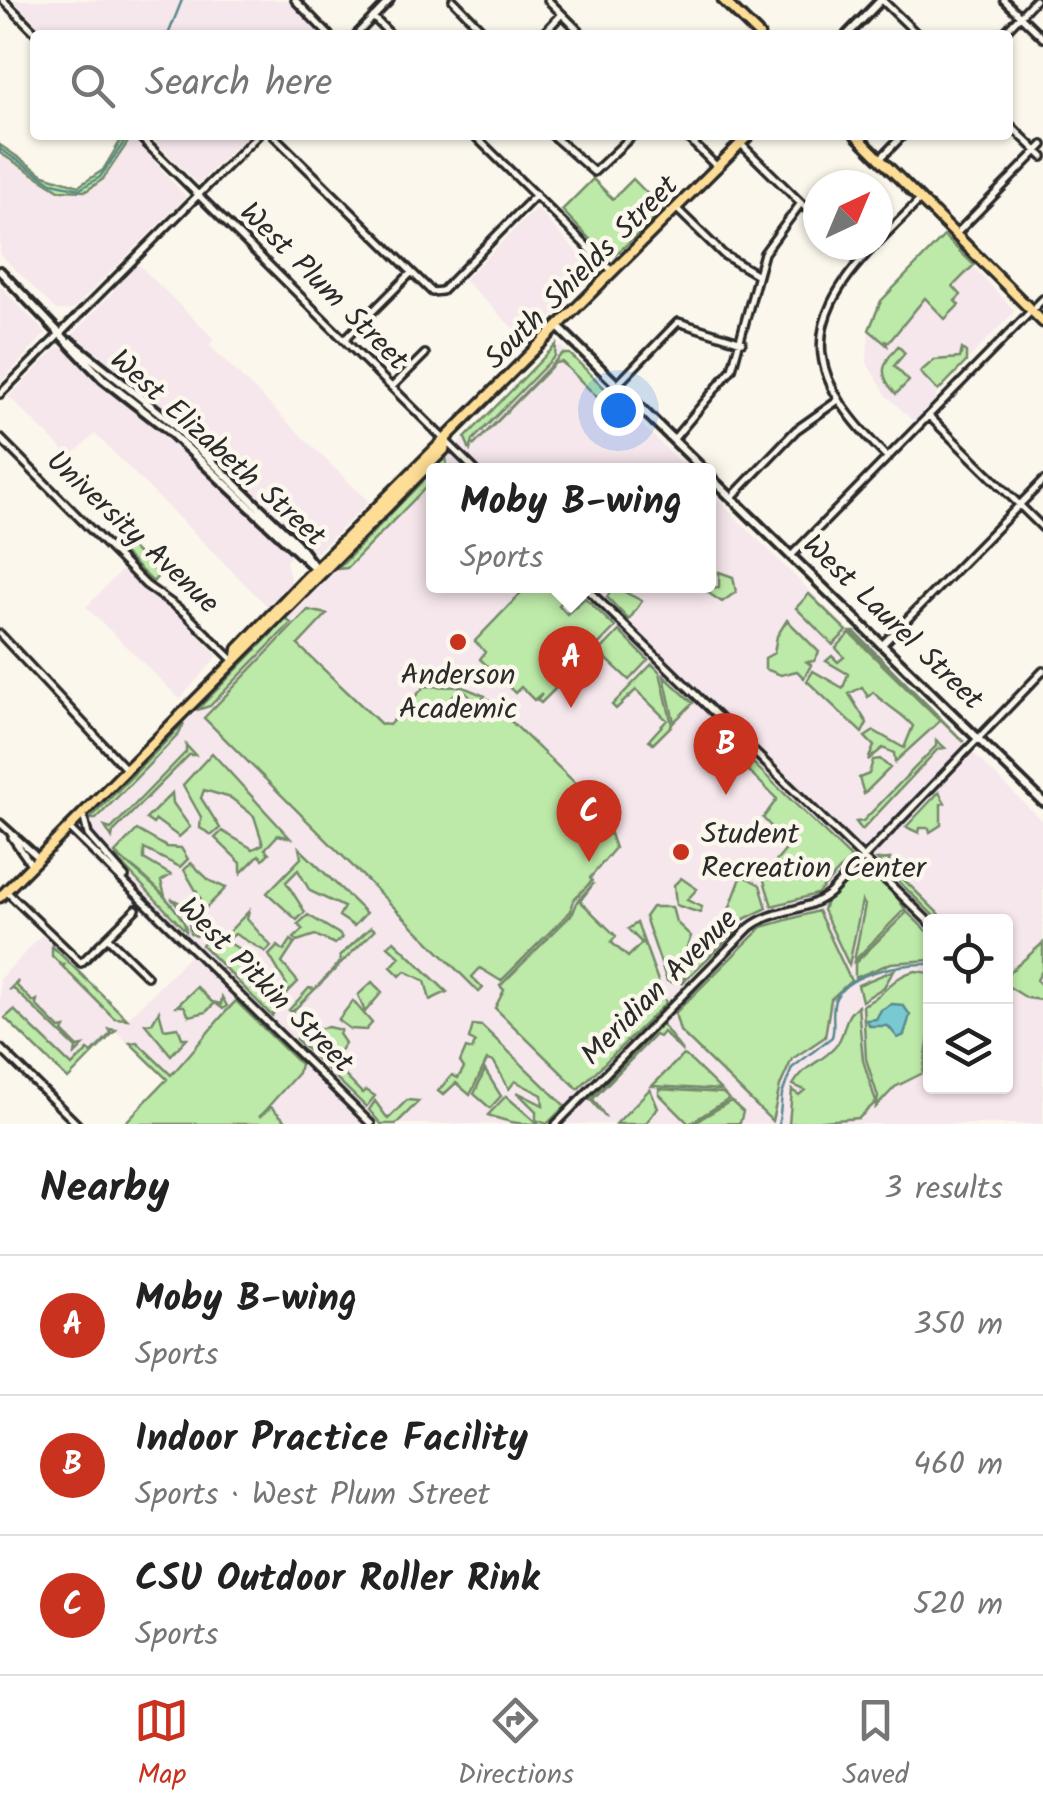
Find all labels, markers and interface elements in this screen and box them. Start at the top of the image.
search box [30,30,1013,140]
text: Search here [145,55,332,115]
icon: search [65,58,120,113]
street label: South Shields Street [473,164,691,382]
north arrow [803,170,893,260]
street label: West Plum Street [227,191,419,383]
street label: West Elizabeth Street [98,338,337,560]
your location [593,385,644,436]
street label: University Avenue [34,439,230,627]
popup [426,463,716,593]
text: Moby B-wing [460,473,682,533]
street label: West Laurel Street [790,523,994,723]
text: Sports [460,533,543,584]
pin: A [538,626,604,708]
marker: Anderson Academic [447,631,469,653]
place label: Anderson Academic [399,652,517,734]
pin: B [694,712,758,795]
pin: C [556,780,622,862]
place label: Student Recreation Center [701,811,928,893]
marker: Student Recreation Center [670,841,692,863]
street label: West Pitkin Street [165,886,365,1086]
street label: Meridian Avenue [570,898,750,1078]
map controls [923,914,1013,1094]
button: locate [923,914,1013,1004]
button: layers [923,1004,1013,1094]
text: Nearby [40,1156,169,1223]
text: 3 results [884,1164,1003,1215]
text: Moby B-wing [135,1270,357,1330]
text: A [62,1300,83,1351]
text: 350 m [913,1300,1003,1351]
text: Sports [135,1330,218,1381]
text: Indoor Practice Facility [135,1410,528,1470]
text: B [63,1440,82,1491]
text: 460 m [913,1440,1003,1491]
text: Sports · West Plum Street [135,1470,490,1521]
text: CSU Outdoor Roller Rink [135,1550,539,1610]
text: C [63,1580,82,1631]
text: 520 m [913,1580,1003,1631]
text: Sports [135,1610,218,1661]
tab: Map [134,1693,189,1798]
tab: Directions [458,1693,574,1798]
tab: Saved [842,1693,909,1798]

